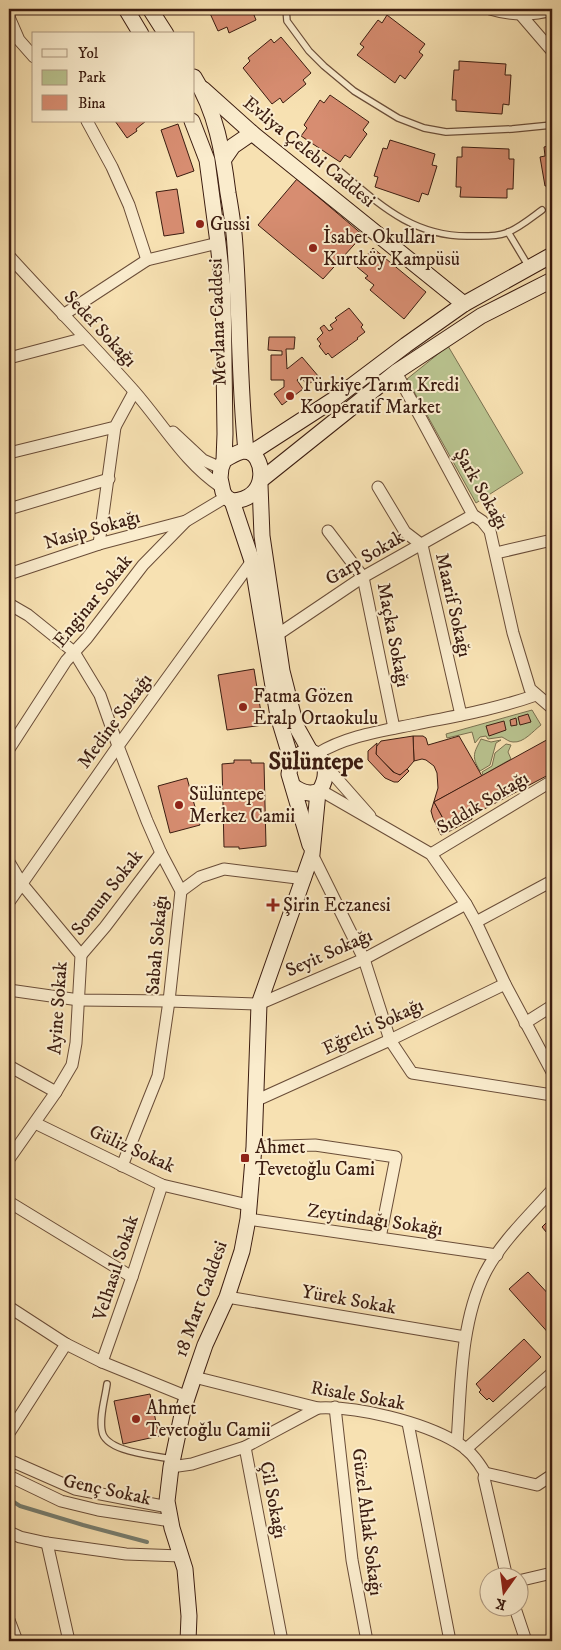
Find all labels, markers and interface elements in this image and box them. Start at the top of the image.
legend [32,32,195,122]
text: Yol [78,44,99,63]
text: Park [78,68,107,87]
street label: Evliya Çelebi Caddesi [238,92,380,212]
text: Bina [78,94,106,113]
place label: Gussi [210,213,250,236]
marker: Gussi [194,218,206,230]
place label: İsabet Okulları Kurtköy Kampüsü [323,225,460,271]
marker: İsabet Okulları Kurtköy Kampüsü [307,242,319,254]
street label: Mevlana Caddesi [204,258,232,386]
street label: Sedef Sokağı [59,286,141,372]
place label: Türkiye Tarım Kredi Kooperatif Market [300,374,459,419]
marker: Türkiye Tarım Kredi Kooperatif Market [284,390,296,402]
street label: Şark Sokağı [449,445,513,533]
street label: Nasip Sokağı [41,505,143,555]
street label: Garp Sokak [321,525,409,591]
street label: Enginar Sokak [49,550,138,652]
street label: Maarif Sokağı [430,551,476,660]
street label: Maçka Sokağı [372,581,414,689]
street label: Medine Sokağı [73,669,157,773]
place label: Fatma Gözen Eralp Ortaokulu [253,685,378,730]
marker: Fatma Gözen Eralp Ortaokulu [237,701,249,713]
district label: Sülüntepe [269,747,364,777]
street label: Sıddık Sokağı [433,767,533,839]
place label: Sülüntepe Merkez Camii [189,783,295,828]
marker: Sülüntepe Merkez Camii [173,799,185,811]
street label: Somun Sokak [66,845,148,941]
street label: Sabah Sokağı [141,894,173,996]
place label: Şirin Eczanesi [283,894,391,917]
marker: Şirin Eczanesi [267,899,279,911]
street label: Seyit Sokağı [282,924,376,982]
street label: Ayine Sokak [43,960,73,1055]
street label: Eğrelti Sokağı [319,993,427,1060]
street label: Güliz Sokak [86,1120,179,1178]
place label: Ahmet Tevetoğlu Cami [255,1136,375,1181]
marker: Ahmet Tevetoğlu Cami [239,1152,251,1164]
street label: Zeytindağı Sokağı [306,1199,444,1241]
street label: Velhasıl Sokak [88,1212,144,1325]
street label: 18 Mart Caddesi [169,1238,233,1360]
street label: Yürek Sokak [300,1280,399,1320]
street label: Risale Sokak [309,1376,408,1416]
place label: Ahmet Tevetoğlu Camii [146,1397,271,1442]
marker: Ahmet Tevetoğlu Camii [130,1413,142,1425]
street label: Güzel Ahlak Sokağı [347,1447,387,1597]
street label: Çil Sokağı [254,1460,292,1541]
street label: Genç Sokak [61,1469,154,1511]
north arrow [478,1568,528,1618]
text: K [493,1593,508,1614]

